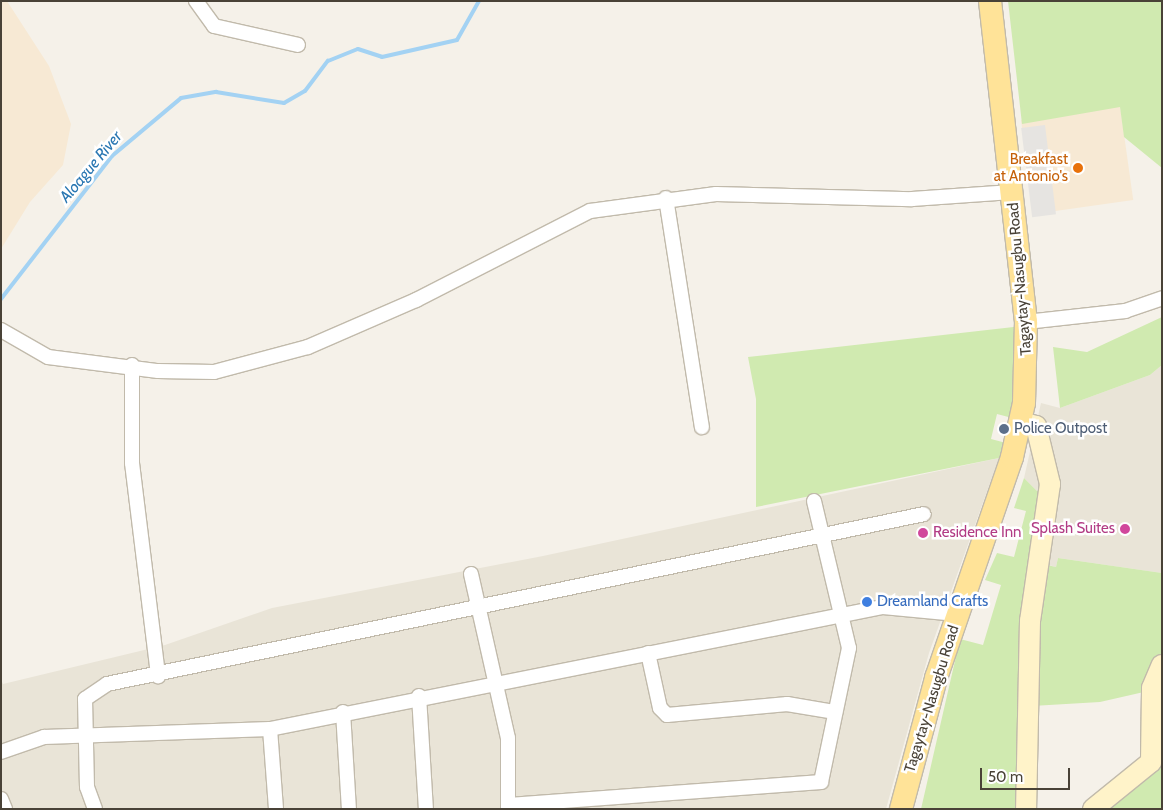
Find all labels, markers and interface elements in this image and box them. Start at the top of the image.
water label: Aloague River [56,128,126,206]
place label: Breakfast at Antonio's [994,150,1068,185]
marker: Breakfast at Antonio's [1072,162,1084,174]
street label: Tagaytay-Nasugbu Road [1004,202,1036,356]
place label: Police Outpost [1014,420,1107,438]
marker: Police Outpost [998,423,1010,435]
place label: Splash Suites [1031,520,1115,538]
marker: Splash Suites [1119,523,1131,535]
place label: Residence Inn [933,524,1021,542]
marker: Residence Inn [917,527,929,539]
place label: Dreamland Crafts [877,593,988,611]
marker: Dreamland Crafts [861,596,873,608]
street label: Tagaytay-Nasugbu Road [901,623,963,775]
scale bar [983,758,1073,790]
text: 50 m [988,768,1023,786]

